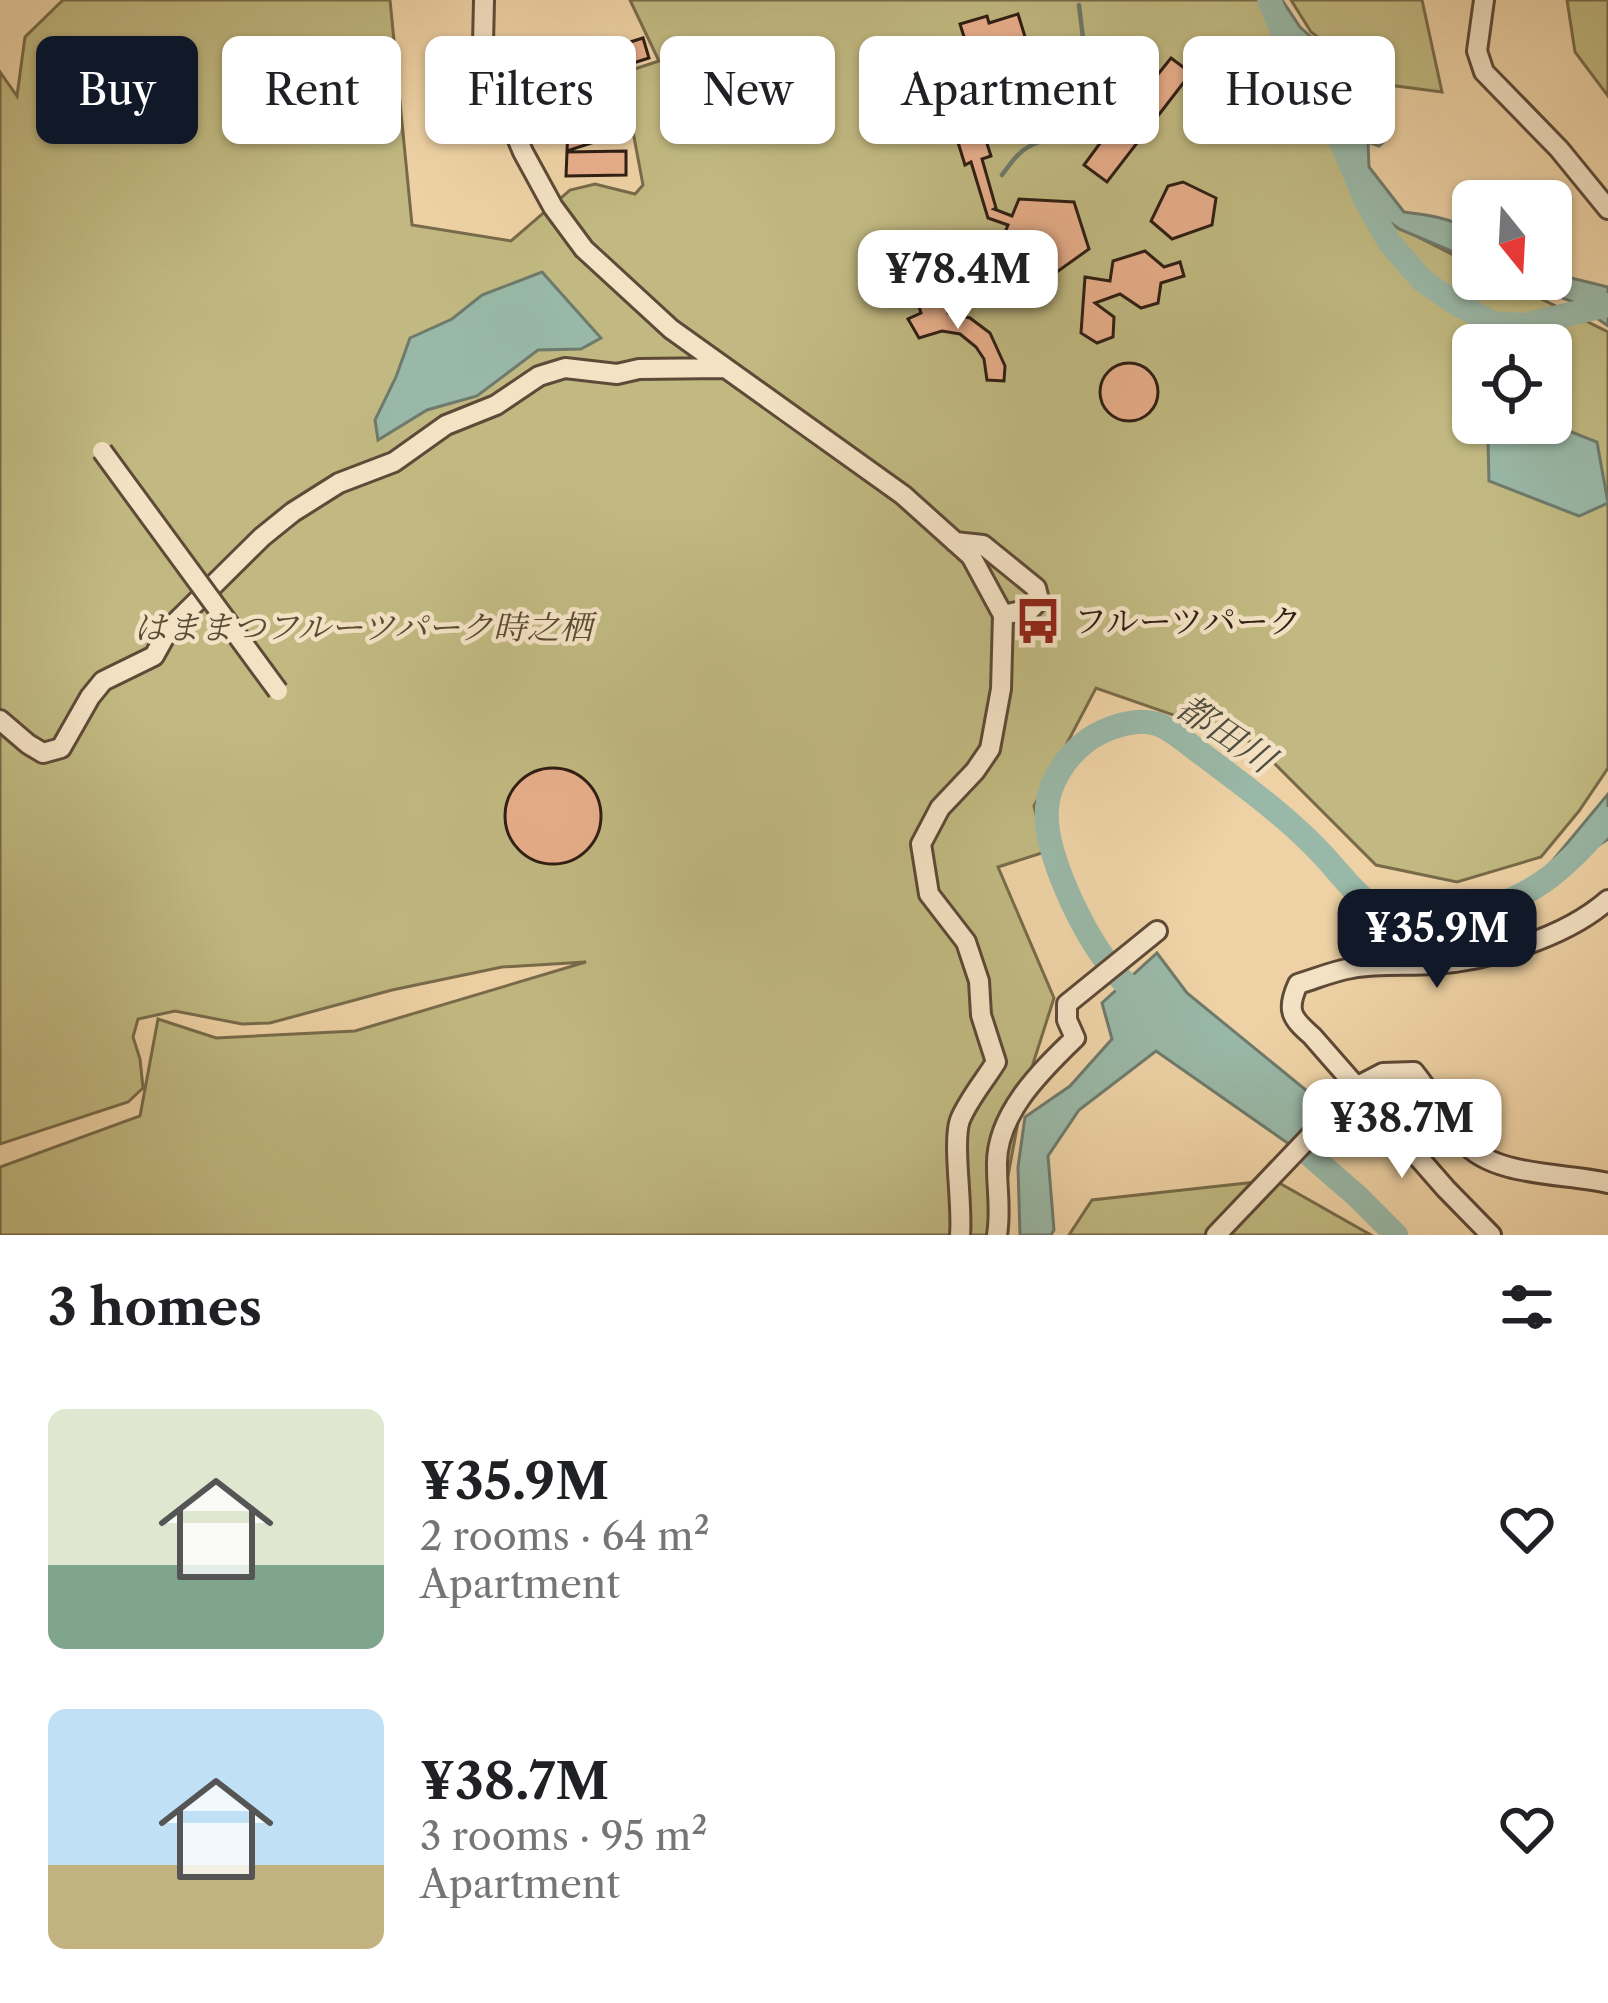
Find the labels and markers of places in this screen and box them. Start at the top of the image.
pin: ¥78.4M [860,230,1056,332]
bus stop icon: フルーツパーク [1013,596,1063,646]
place label: フルーツパーク [1074,601,1302,642]
pin: ¥35.9M [1339,889,1535,991]
pin: ¥38.7M [1304,1079,1500,1181]

